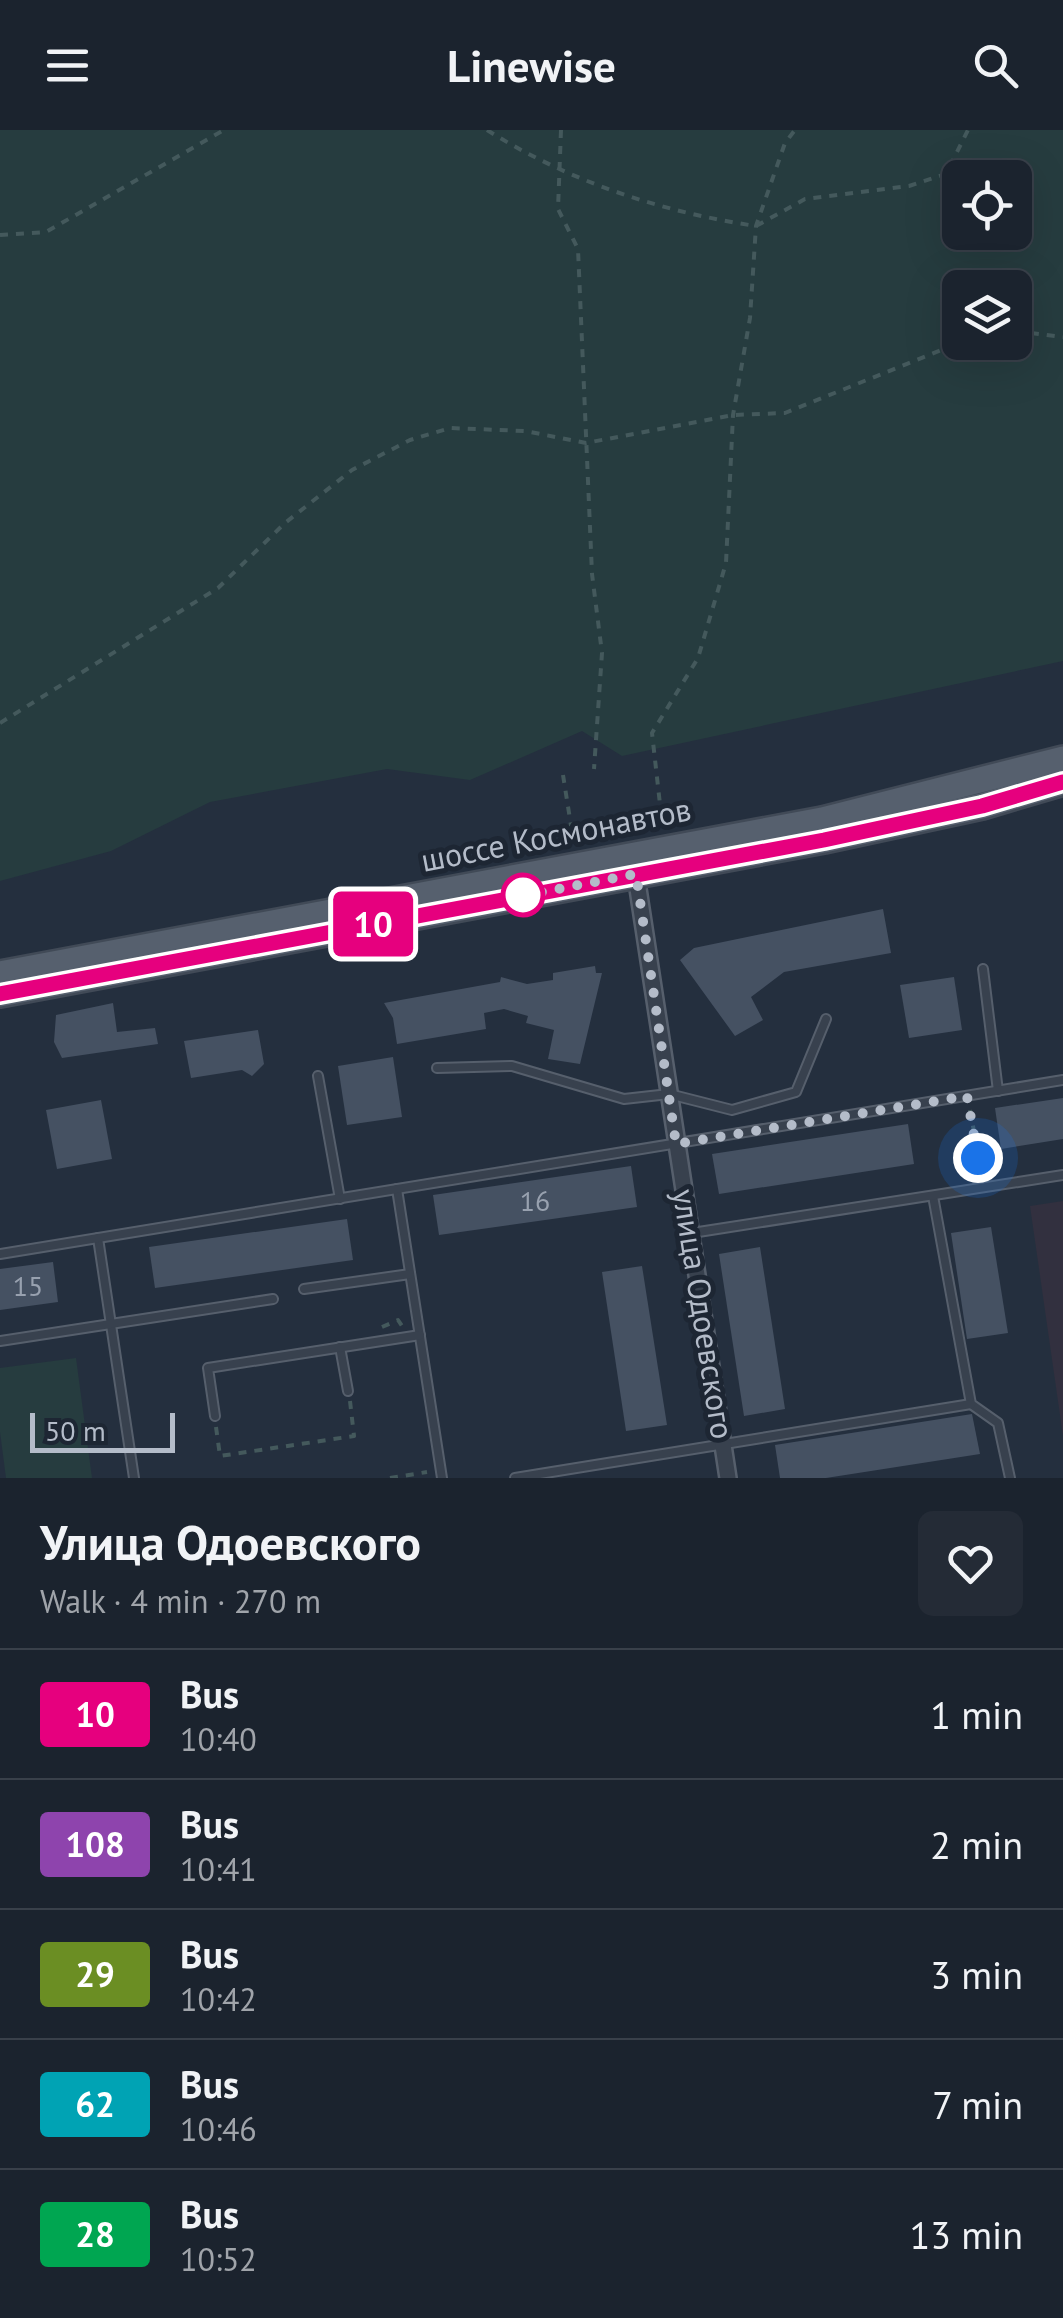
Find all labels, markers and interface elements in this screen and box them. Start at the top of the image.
text: Linewise [447,36,616,94]
icon: menu [40,38,95,93]
icon: search [968,38,1023,93]
map controls [942,160,1032,360]
button: locate [942,160,1032,250]
button: layers [942,270,1032,360]
street label: шоссе Космонавтов [417,787,694,881]
unlabelled marker [502,874,544,916]
line badge: 10 [328,892,418,956]
text: 10 [353,901,393,947]
your location [953,1133,1003,1183]
house number: 16 [520,1182,550,1219]
street label: улица Одоевского [663,1186,744,1442]
house number: 15 [13,1267,43,1304]
scale bar [30,1408,175,1452]
text: 50 m [45,1412,106,1449]
text: Улица Одоевского [40,1511,421,1573]
button: heart [918,1511,1023,1616]
text: Walk · 4 min · 270 m [40,1580,321,1622]
text: Bus [180,1669,239,1718]
text: 1 min [930,1690,1023,1739]
text: 10 [75,1691,115,1737]
text: 10:40 [180,1718,257,1760]
text: Bus [180,1799,239,1848]
text: 2 min [930,1820,1023,1869]
text: 108 [65,1821,125,1867]
text: 10:41 [180,1848,257,1890]
text: Bus [180,1929,239,1978]
text: 3 min [930,1950,1023,1999]
text: 29 [75,1951,115,1997]
text: 10:42 [180,1978,257,2020]
text: Bus [180,2059,239,2108]
text: 7 min [932,2080,1023,2129]
text: 62 [75,2081,115,2127]
text: 10:46 [180,2108,257,2150]
text: Bus [180,2189,239,2238]
text: 13 min [910,2210,1023,2259]
text: 28 [75,2211,115,2257]
text: 10:52 [180,2238,257,2280]

